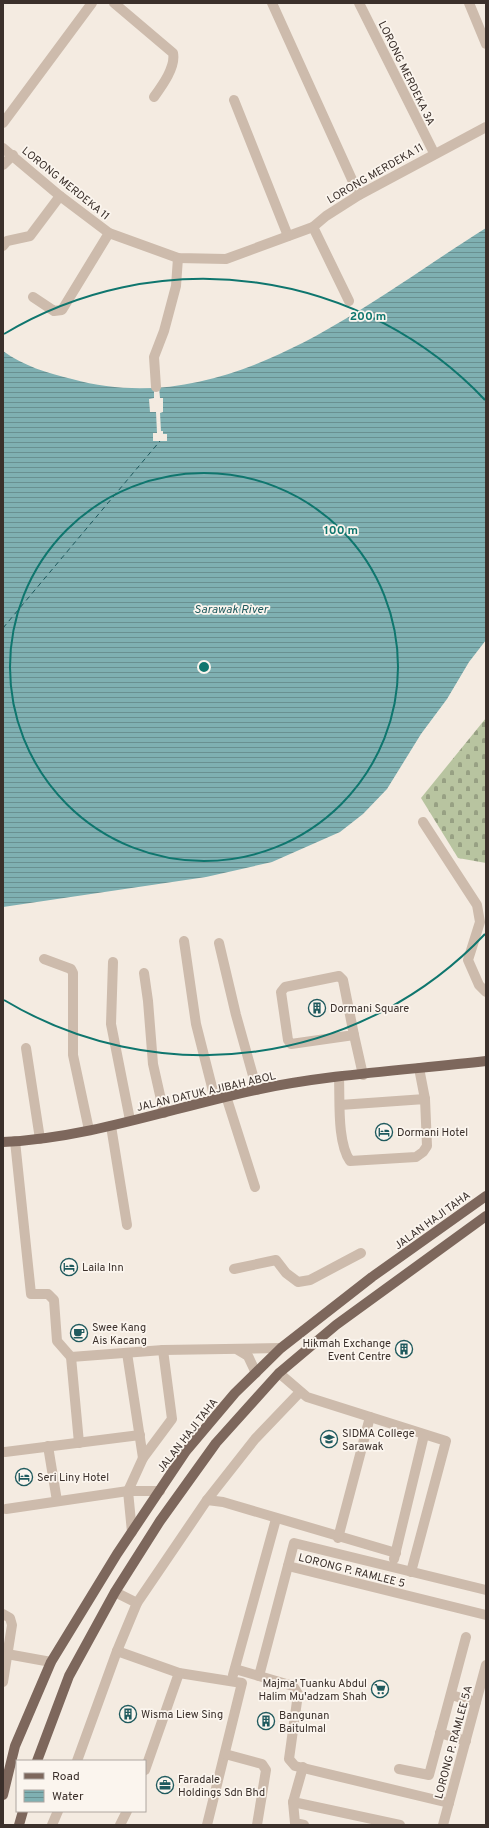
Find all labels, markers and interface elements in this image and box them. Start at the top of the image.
street label: LORONG MERDEKA 3A [375,19,438,128]
street label: LORONG MERDEKA 11 [325,141,426,207]
street label: LORONG MERDEKA 11 [19,144,112,224]
text: 200 m [350,309,386,325]
text: 100 m [324,523,358,539]
water label: Sarawak River [194,602,269,618]
centre of rings [197,660,211,674]
building icon: Dormani Square [307,998,327,1018]
place label: Dormani Square [330,1002,409,1016]
street label: JALAN DATUK AJIBAH ABOL [135,1069,277,1115]
hotel icon: Dormani Hotel [374,1122,394,1142]
place label: Dormani Hotel [397,1126,468,1140]
street label: JALAN HAJI TAHA [392,1189,473,1253]
hotel icon: Laila Inn [59,1257,79,1277]
place label: Laila Inn [82,1261,124,1275]
place label: Swee Kang Ais Kacang [92,1321,147,1348]
cafe icon: Swee Kang Ais Kacang [69,1323,89,1343]
place label: Hikmah Exchange Event Centre [303,1337,391,1364]
building icon: Hikmah Exchange Event Centre [394,1339,414,1359]
street label: JALAN HAJI TAHA [154,1396,221,1476]
place label: SIDMA College Sarawak [342,1427,415,1454]
school or university icon: SIDMA College Sarawak [319,1429,339,1449]
hotel icon: Seri Liny Hotel [14,1467,34,1487]
place label: Seri Liny Hotel [37,1471,109,1485]
street label: LORONG P. RAMLEE 5 [297,1551,407,1591]
place label: Majma' Tuanku Abdul Halim Mu'adzam Shah [259,1677,367,1704]
supermarket icon: Majma' Tuanku Abdul Halim Mu'adzam Shah [370,1679,390,1699]
street label: LORONG P. RAMLEE 5A [432,1684,476,1801]
building icon: Wisma Liew Sing [118,1704,138,1724]
place label: Wisma Liew Sing [141,1708,223,1722]
place label: Bangunan Baitulmal [279,1709,329,1736]
building icon: Bangunan Baitulmal [256,1711,276,1731]
legend [16,1760,146,1812]
text: Road [52,1769,80,1785]
place label: Faradale Holdings Sdn Bhd [178,1773,265,1800]
office icon: Faradale Holdings Sdn Bhd [155,1775,175,1795]
text: Water [52,1789,84,1805]

